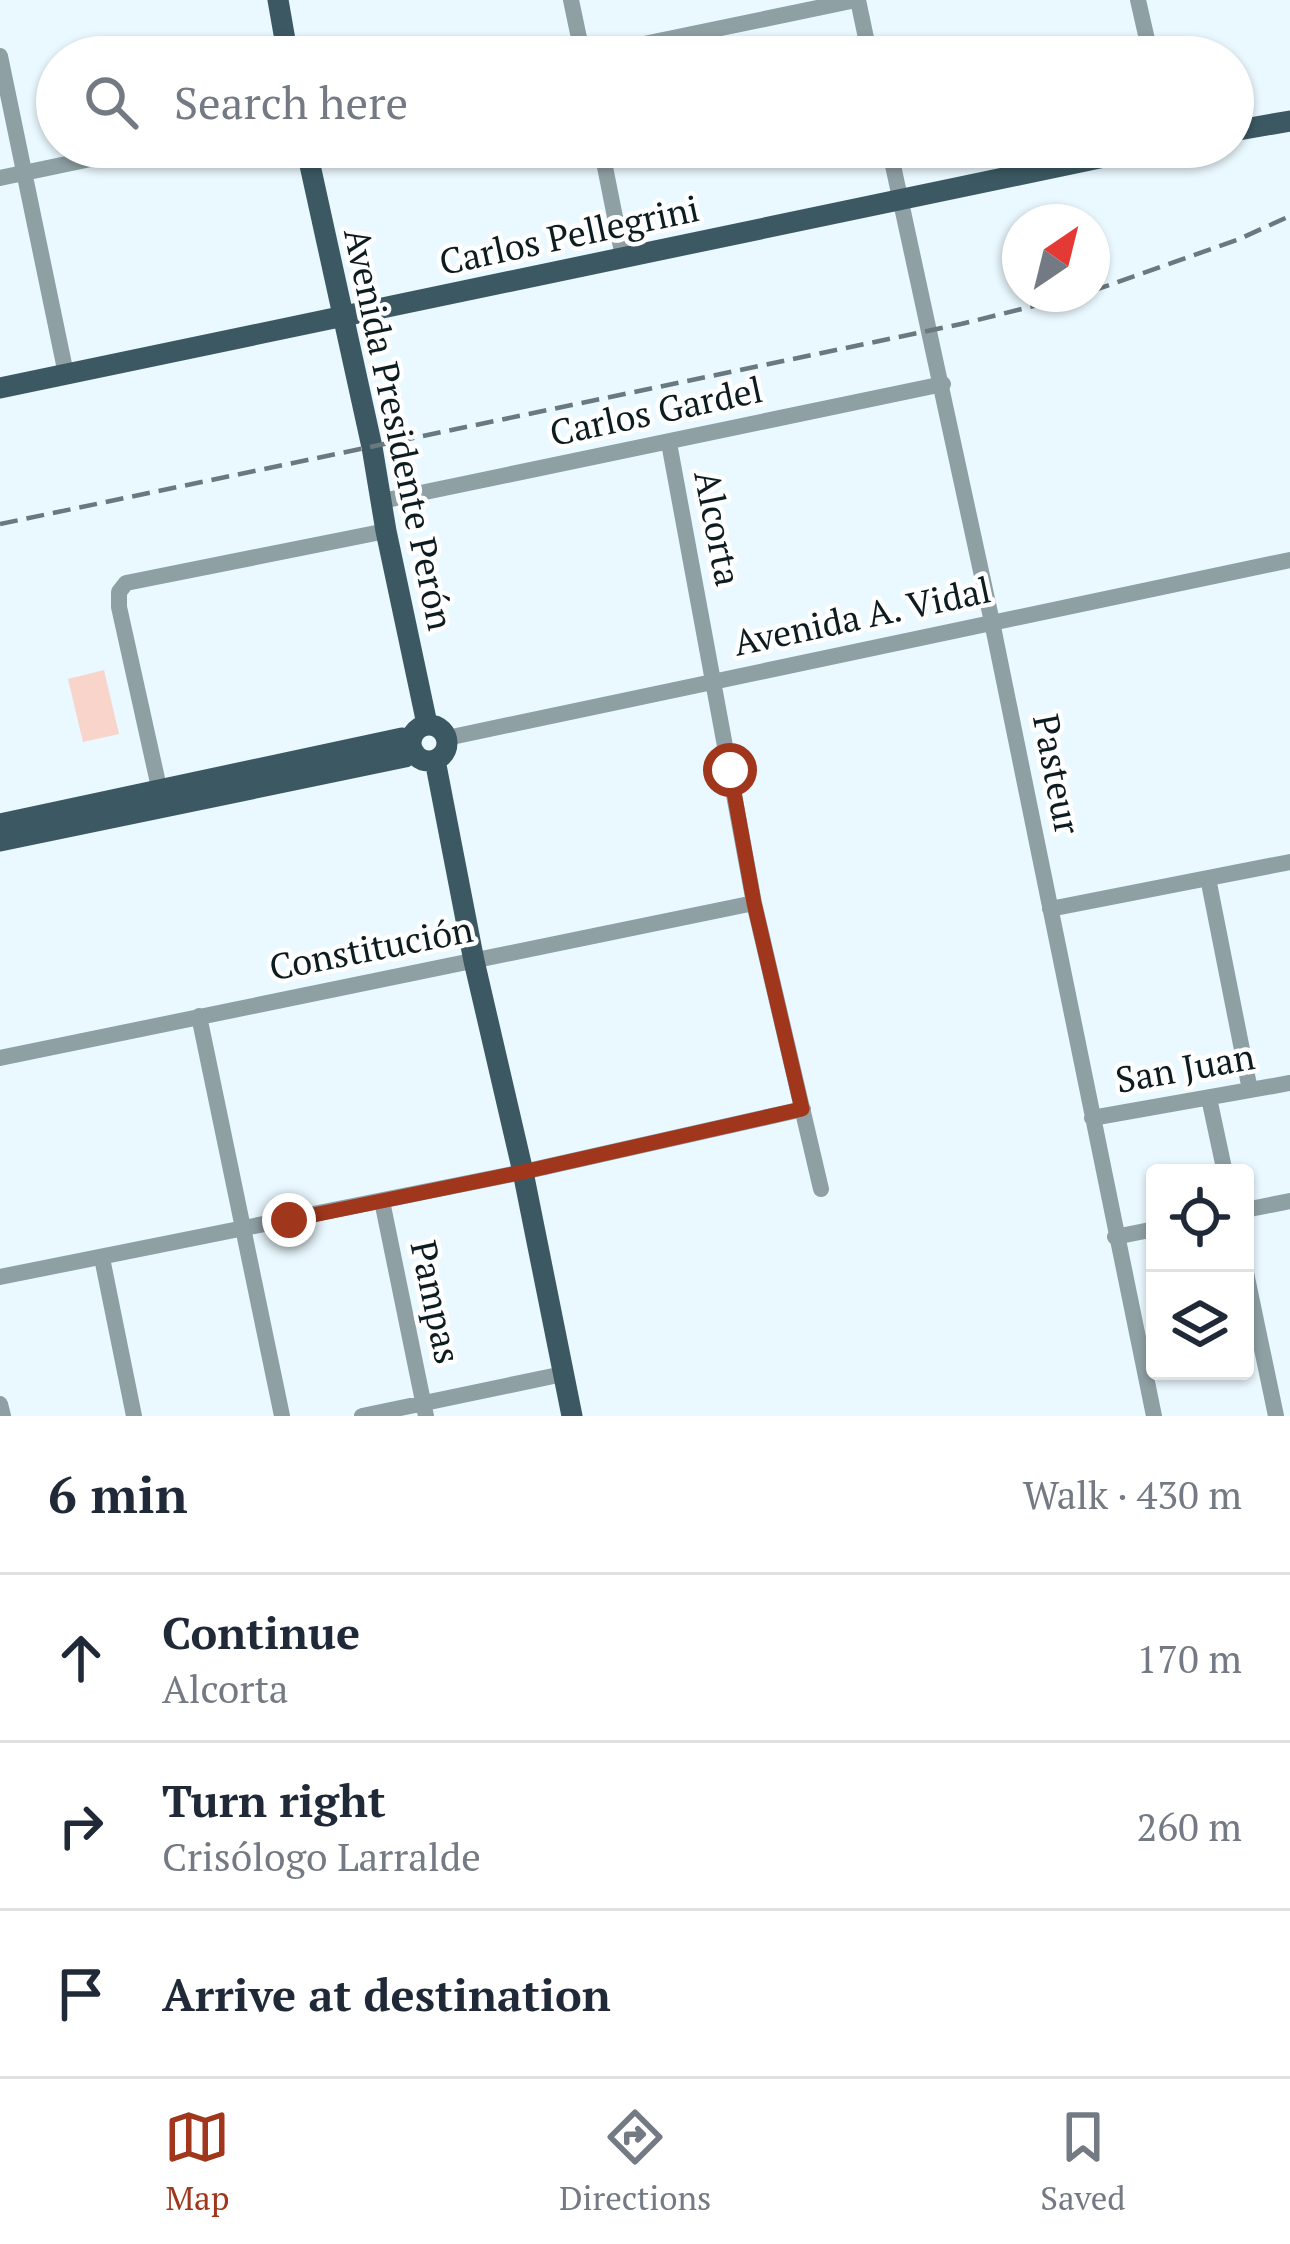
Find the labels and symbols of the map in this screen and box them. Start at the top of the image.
street label: Carlos Pellegrini [435,184,703,285]
north arrow [1002,204,1110,312]
street label: Avenida Presidente Perón [334,224,465,634]
street label: Carlos Gardel [545,365,766,456]
street label: Alcorta [684,466,753,590]
street label: Avenida A. Vidal [729,565,995,666]
street label: Pasteur [1023,710,1092,838]
route start [703,743,757,797]
street label: Constitución [265,905,477,990]
street label: San Juan [1112,1032,1258,1103]
route end [262,1193,316,1247]
street label: Pampas [401,1236,472,1368]

